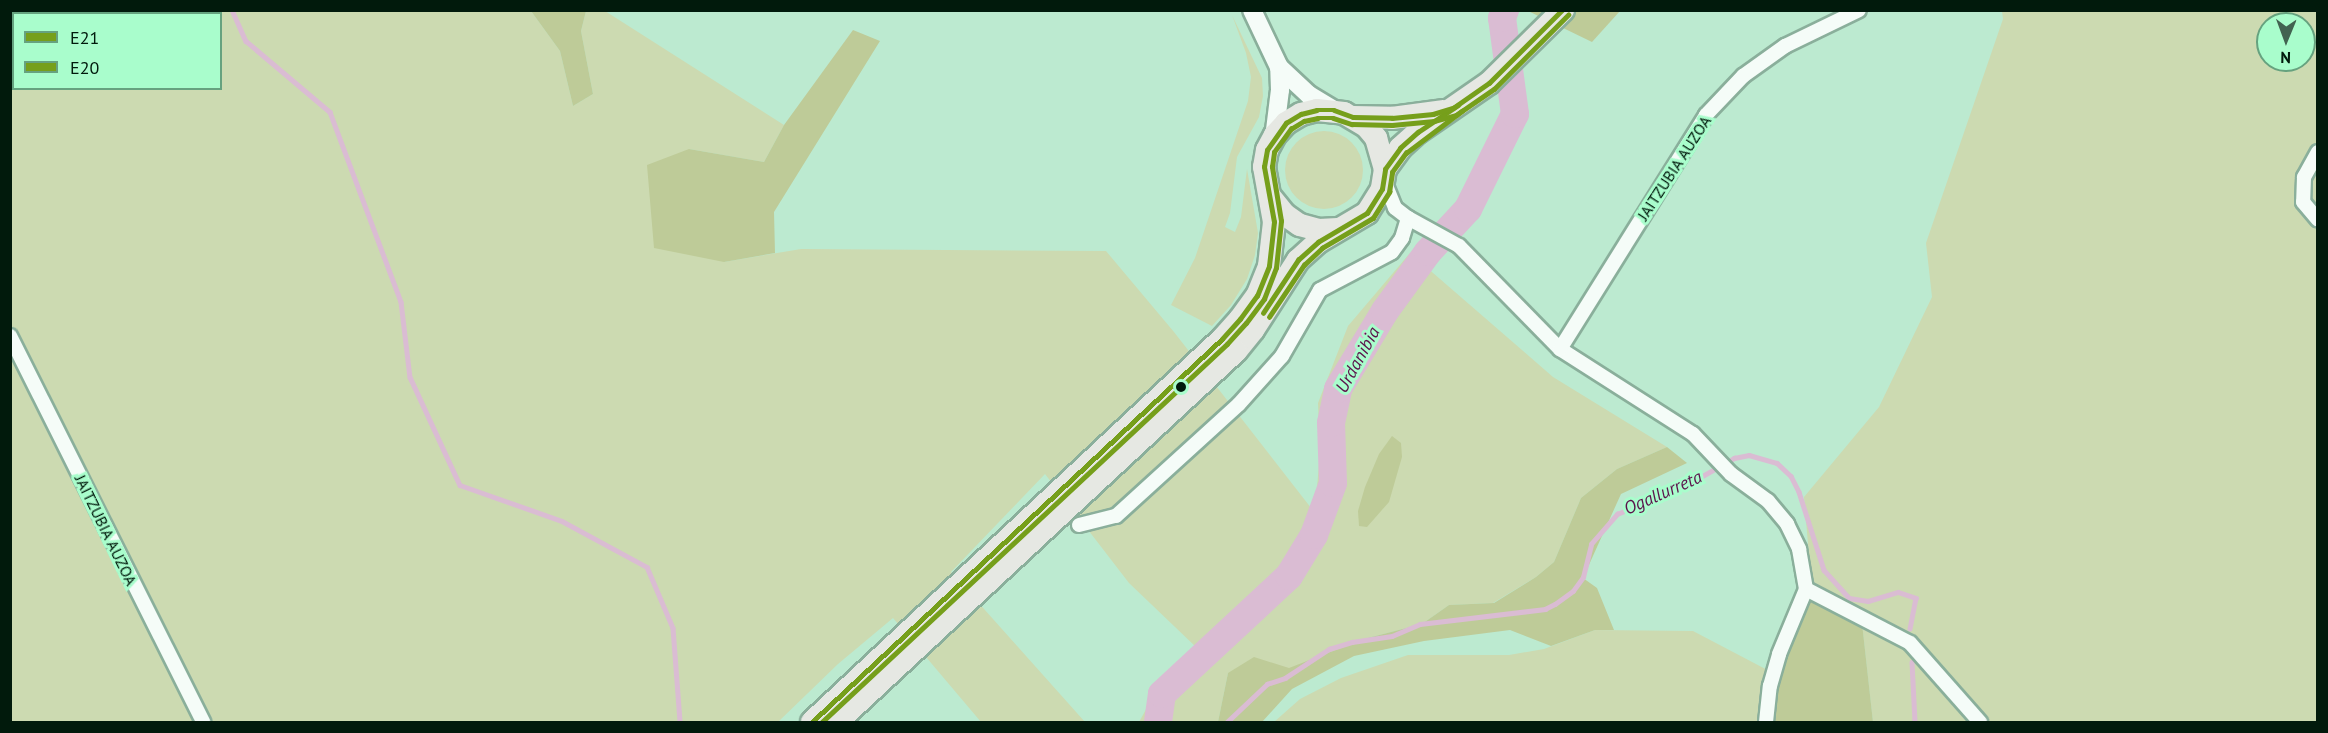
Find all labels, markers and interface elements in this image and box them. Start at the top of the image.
legend [12,12,222,90]
north arrow [2256,12,2316,72]
text: E21 [70,26,99,49]
text: N [2280,48,2291,68]
text: E20 [70,56,99,79]
street label: JAITZUBIA AUZOA [1633,112,1715,224]
water label: Urdanibia [1331,323,1385,397]
unlabelled marker [1175,381,1187,393]
water label: Ogallurreta [1621,466,1705,520]
street label: JAITZUBIA AUZOA [71,471,141,589]

